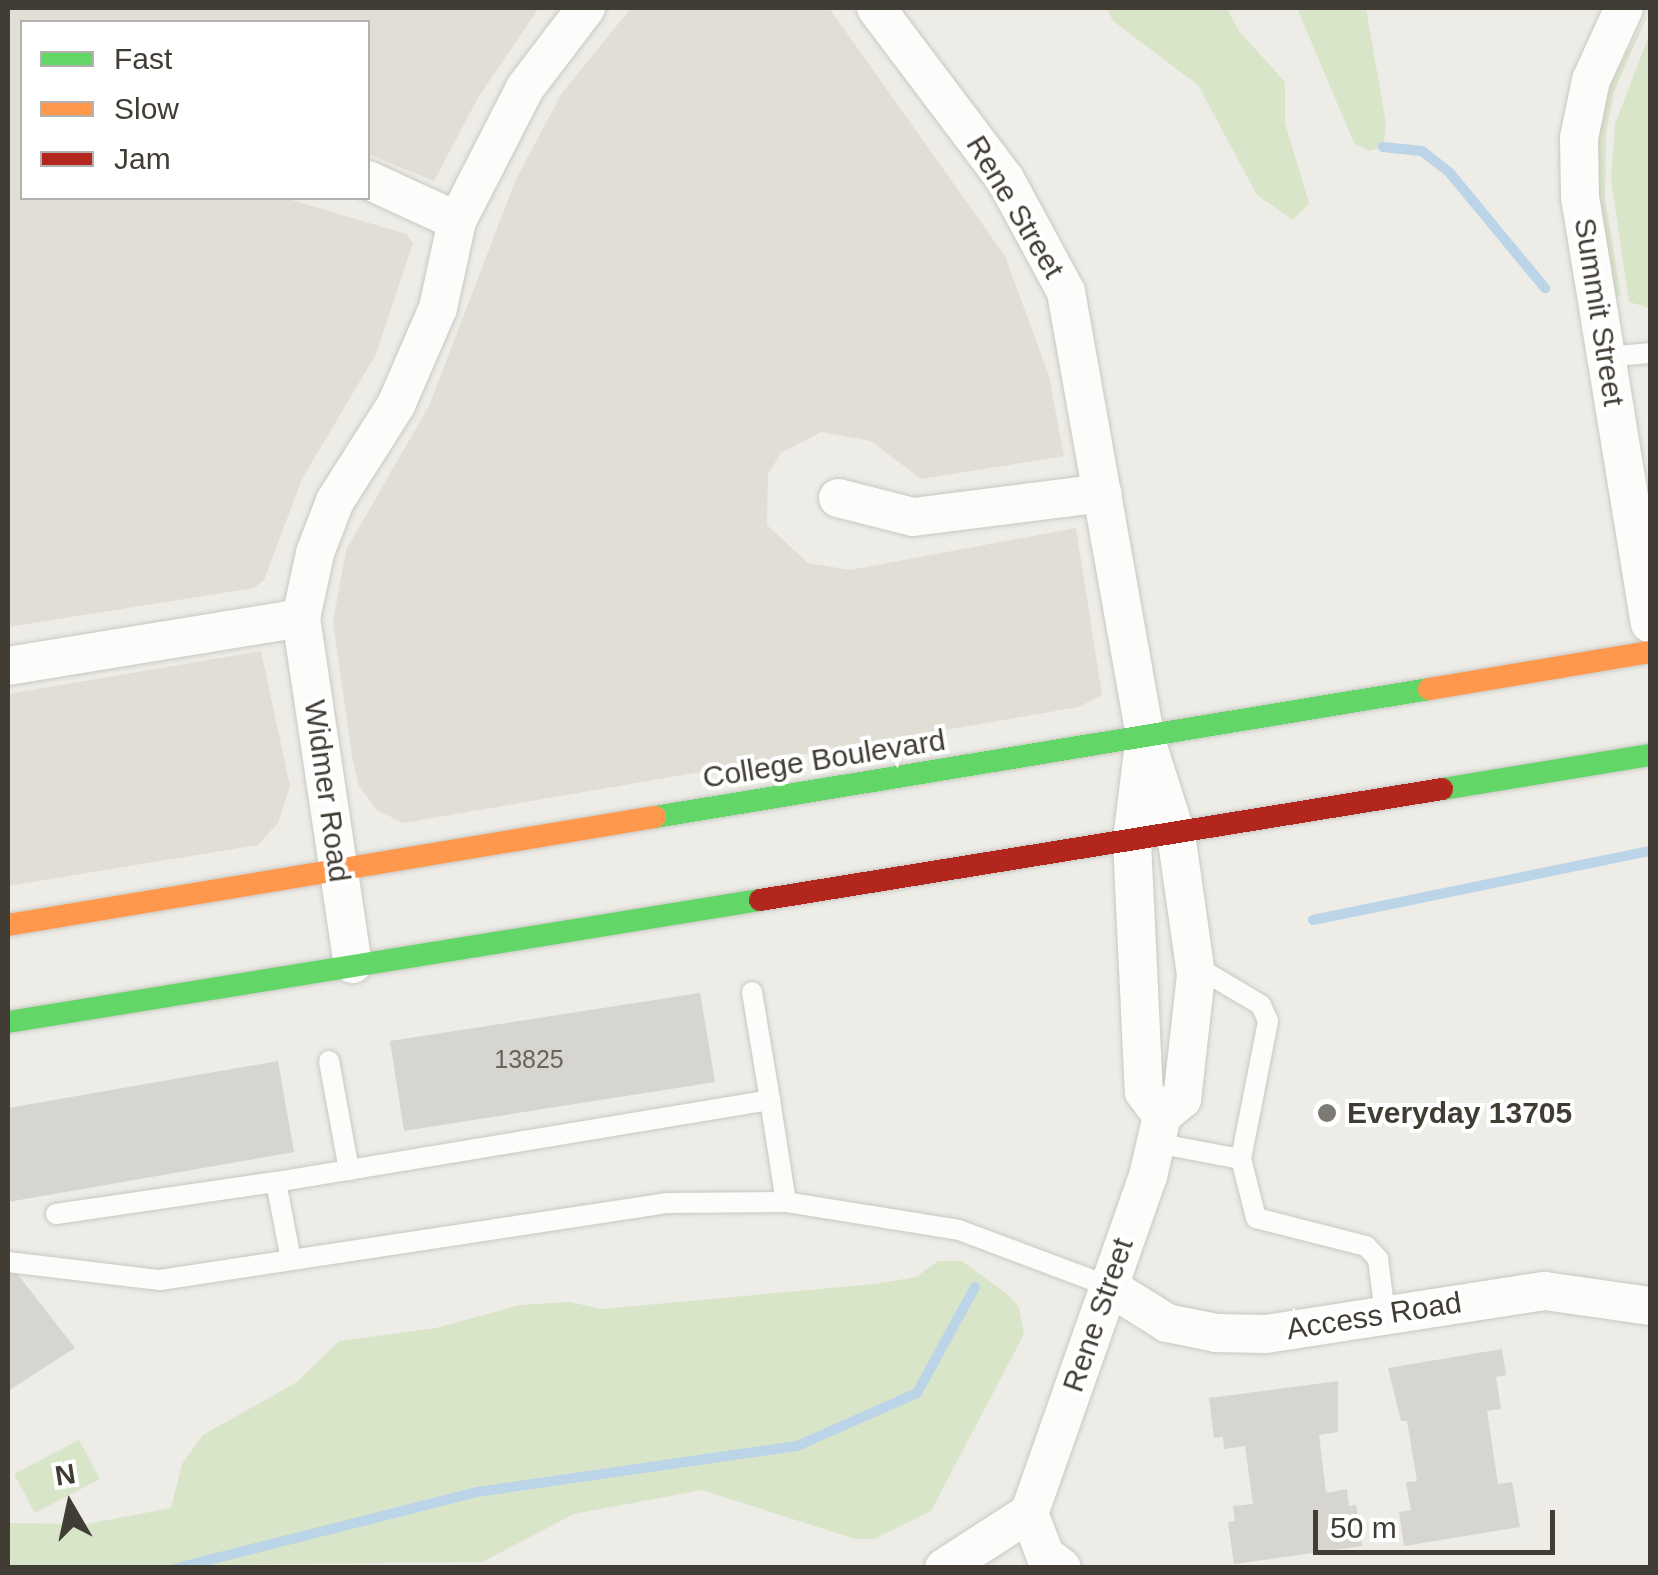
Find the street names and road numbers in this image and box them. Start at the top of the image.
street label: Rene Street [958,129,1072,285]
street label: Summit Street [1566,215,1632,409]
street label: Widmer Road [296,698,358,884]
street label: College Boulevard [700,722,948,796]
street label: Rene Street [1055,1233,1141,1397]
street label: Access Road [1284,1284,1464,1348]

